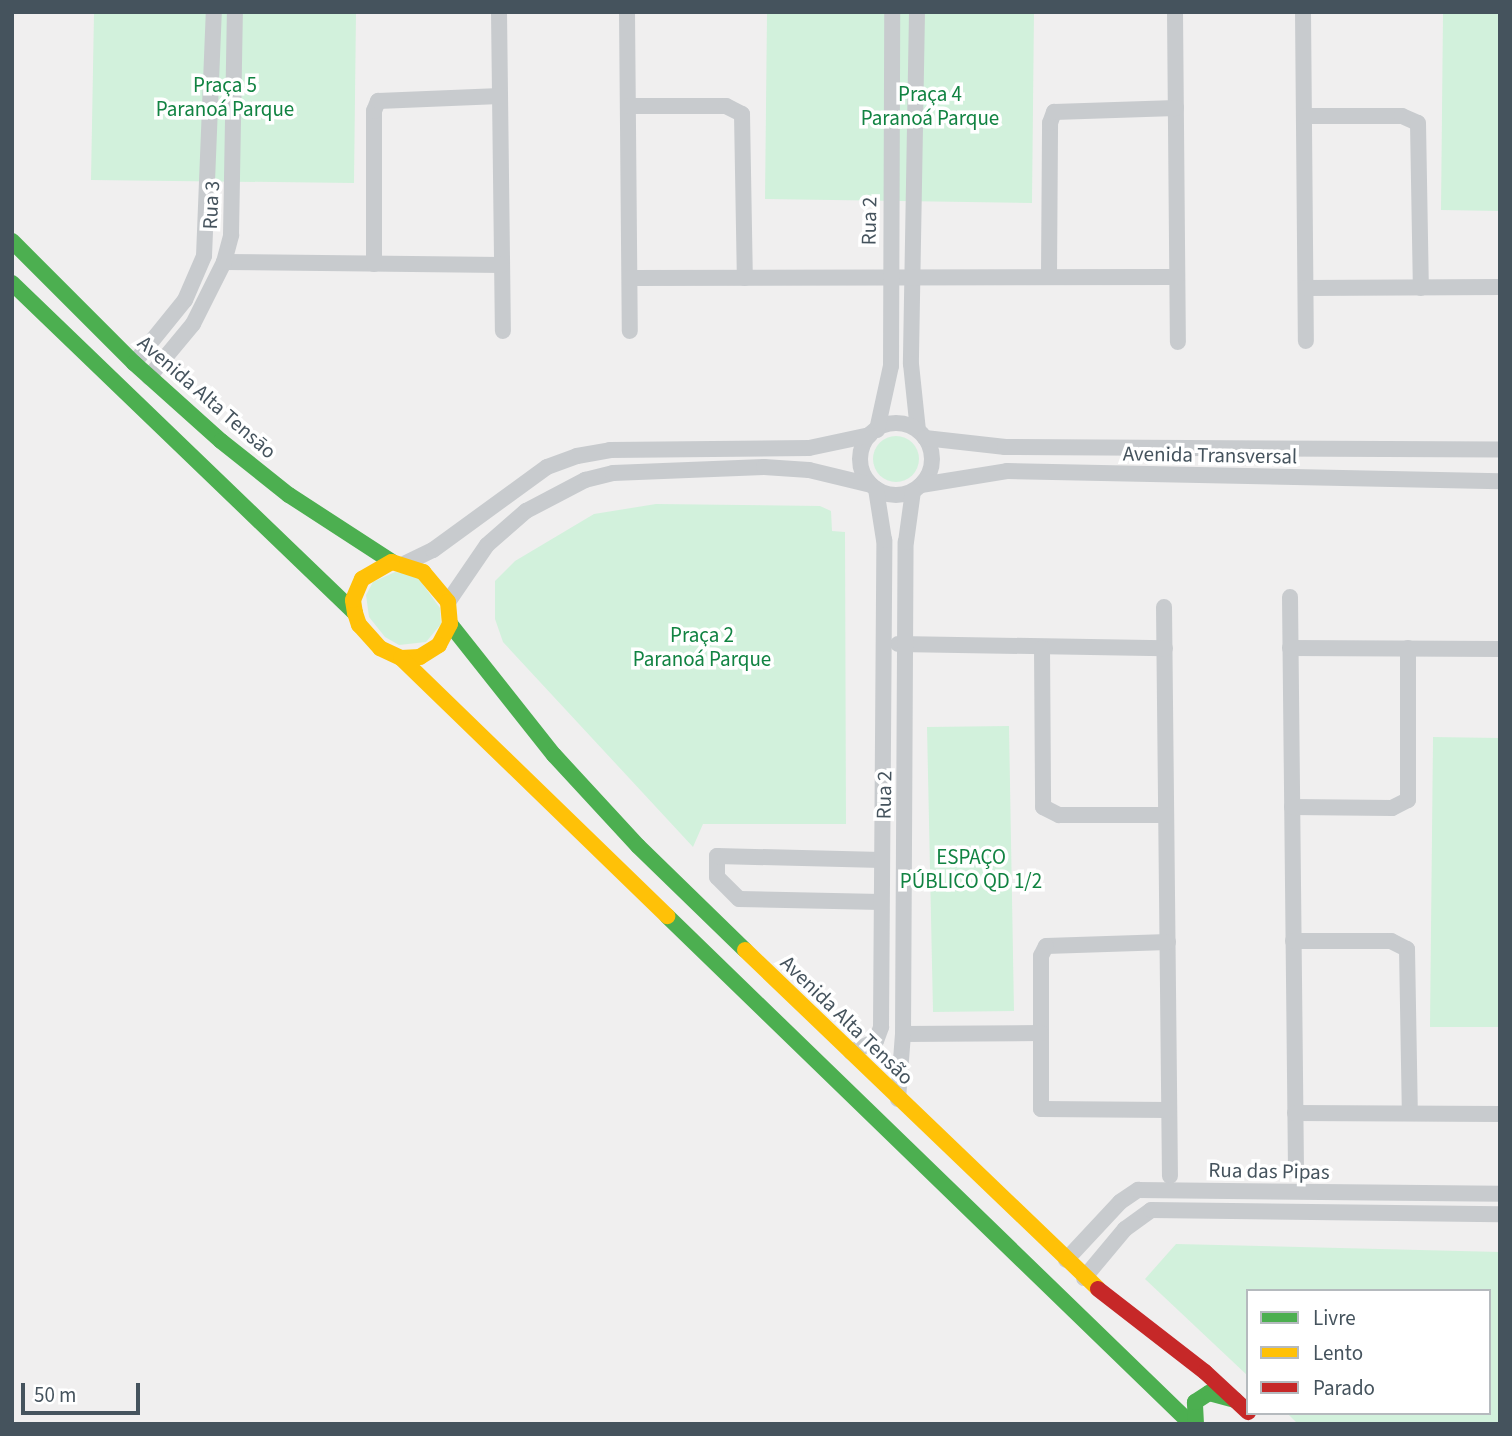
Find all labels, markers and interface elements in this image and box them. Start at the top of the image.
park label: Praça 5 Paranoá Parque [156,72,294,122]
park label: Praça 4 Paranoá Parque [861,81,999,131]
street label: Rua 3 [197,180,225,230]
street label: Rua 2 [856,196,882,246]
street label: Avenida Alta Tensāo [133,330,281,464]
street label: Avenida Transversal [1123,441,1297,469]
park label: Praça 2 Paranoá Parque [633,622,771,672]
street label: Rua 2 [871,770,897,820]
park label: ESPAÇO PÚBLICO QD 1/2 [900,844,1042,894]
street label: Avenida Alta Tensão [775,950,919,1090]
street label: Rua das Pipas [1208,1157,1330,1185]
legend [1246,1289,1491,1415]
text: Livre [1313,1303,1356,1333]
text: Lento [1313,1338,1363,1368]
scale bar [24,1370,144,1414]
text: Parado [1313,1373,1375,1403]
text: 50 m [34,1380,76,1410]

